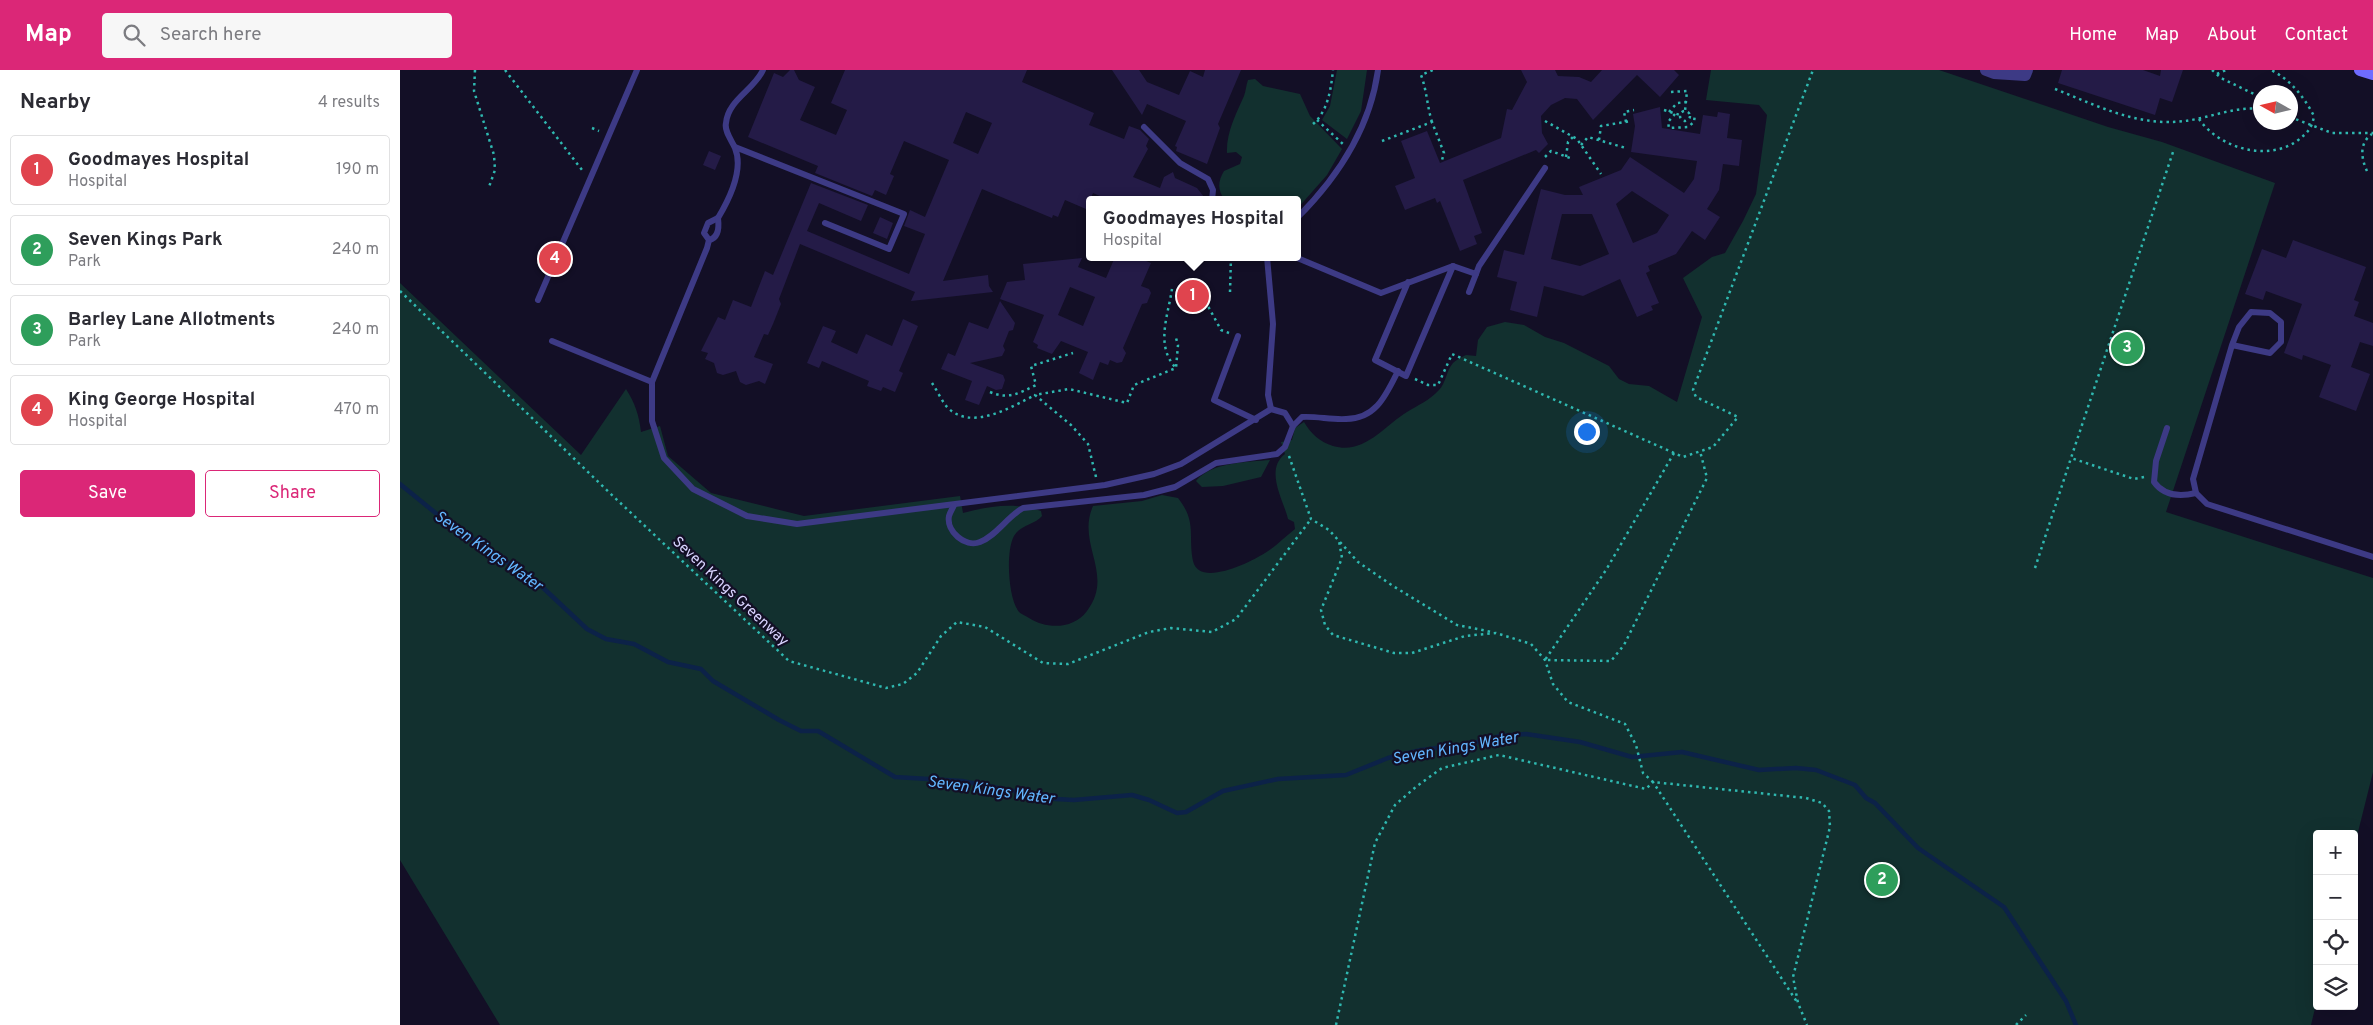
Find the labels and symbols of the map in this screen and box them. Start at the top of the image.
north arrow [2253,85,2298,130]
pin: 4 [539,240,571,278]
pin: 1 [1177,277,1209,315]
pin: 3 [2111,329,2143,367]
your location [1574,419,1600,445]
water label: Seven Kings Water [430,507,548,598]
street label: Seven Kings Greenway [668,533,792,651]
water label: Seven Kings Water [1391,728,1522,770]
water label: Seven Kings Water [926,772,1057,810]
pin: 2 [1866,861,1898,899]

